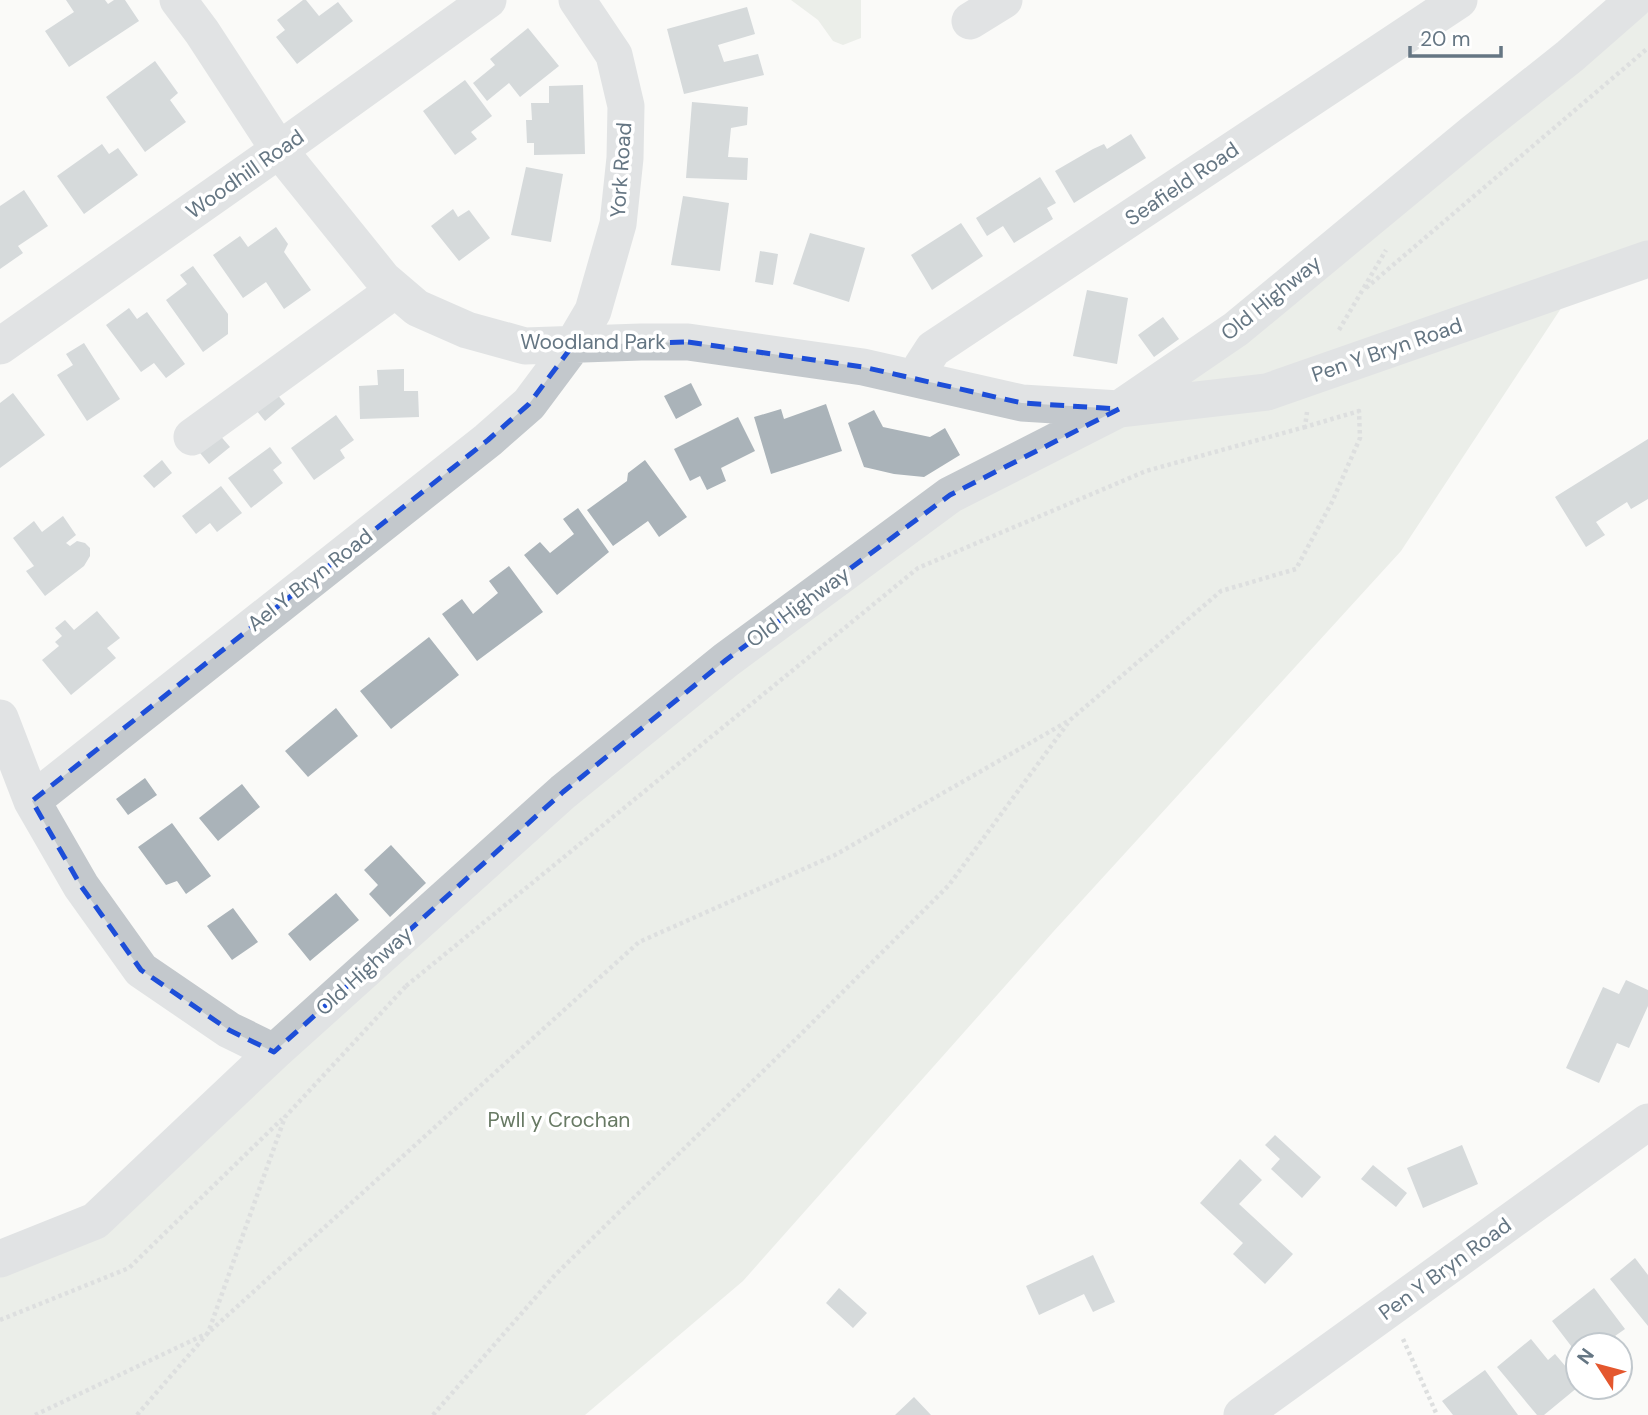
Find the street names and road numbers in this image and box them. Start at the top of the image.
street label: York Road [604,121,638,219]
street label: Woodhill Road [180,123,310,225]
street label: Seafield Road [1120,136,1244,232]
street label: Old Highway [1215,249,1327,347]
street label: Pen Y Bryn Road [1308,311,1466,389]
street label: Woodland Park [520,328,666,356]
street label: Ael Y Bryn Road [241,522,379,638]
street label: Old Highway [741,560,856,654]
street label: Old Highway [310,920,419,1022]
street label: Pen Y Bryn Road [1373,1211,1517,1327]

